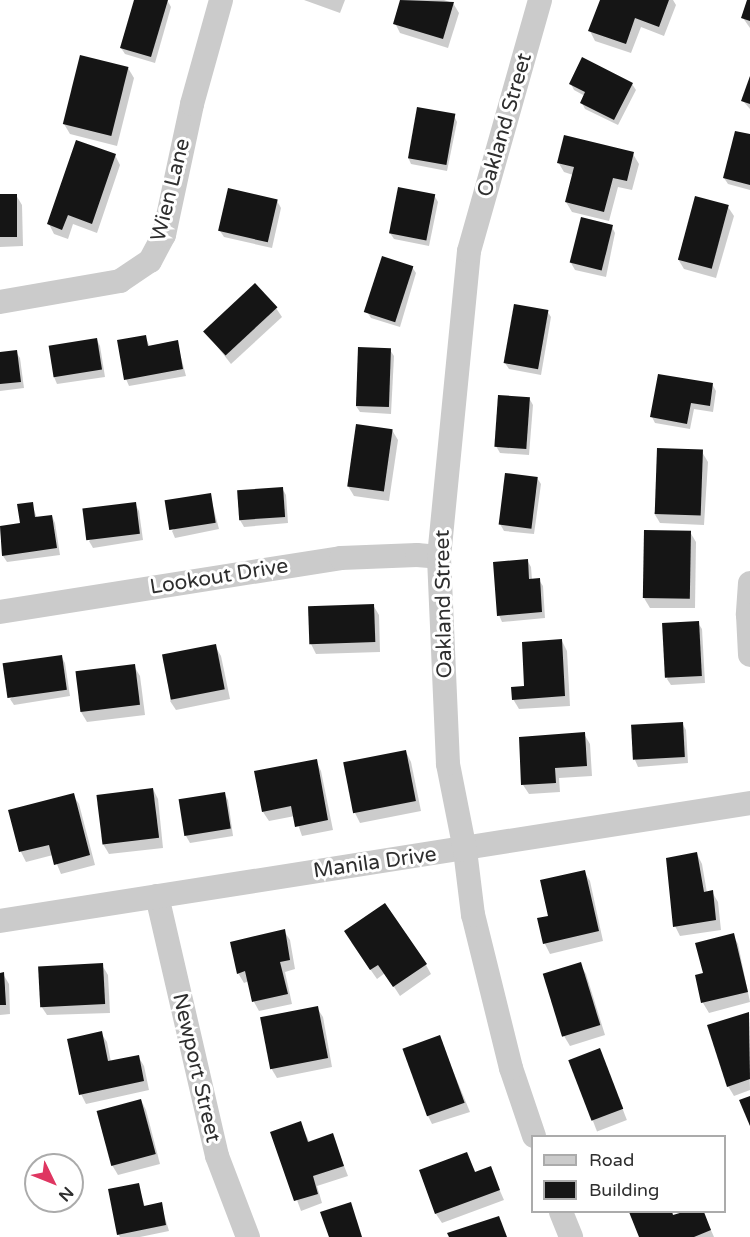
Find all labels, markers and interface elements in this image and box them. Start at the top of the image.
street label: Oakland Street [472,50,538,200]
street label: Wien Lane [146,136,196,244]
street label: Oakland Street [430,529,458,679]
street label: Lookout Drive [148,554,290,600]
street label: Manila Drive [312,842,438,884]
street label: Newport Street [167,991,225,1145]
legend [531,1135,726,1213]
text: Road [589,1149,634,1171]
north arrow [24,1153,84,1213]
text: Building [589,1179,659,1201]
text: N [54,1182,77,1205]

